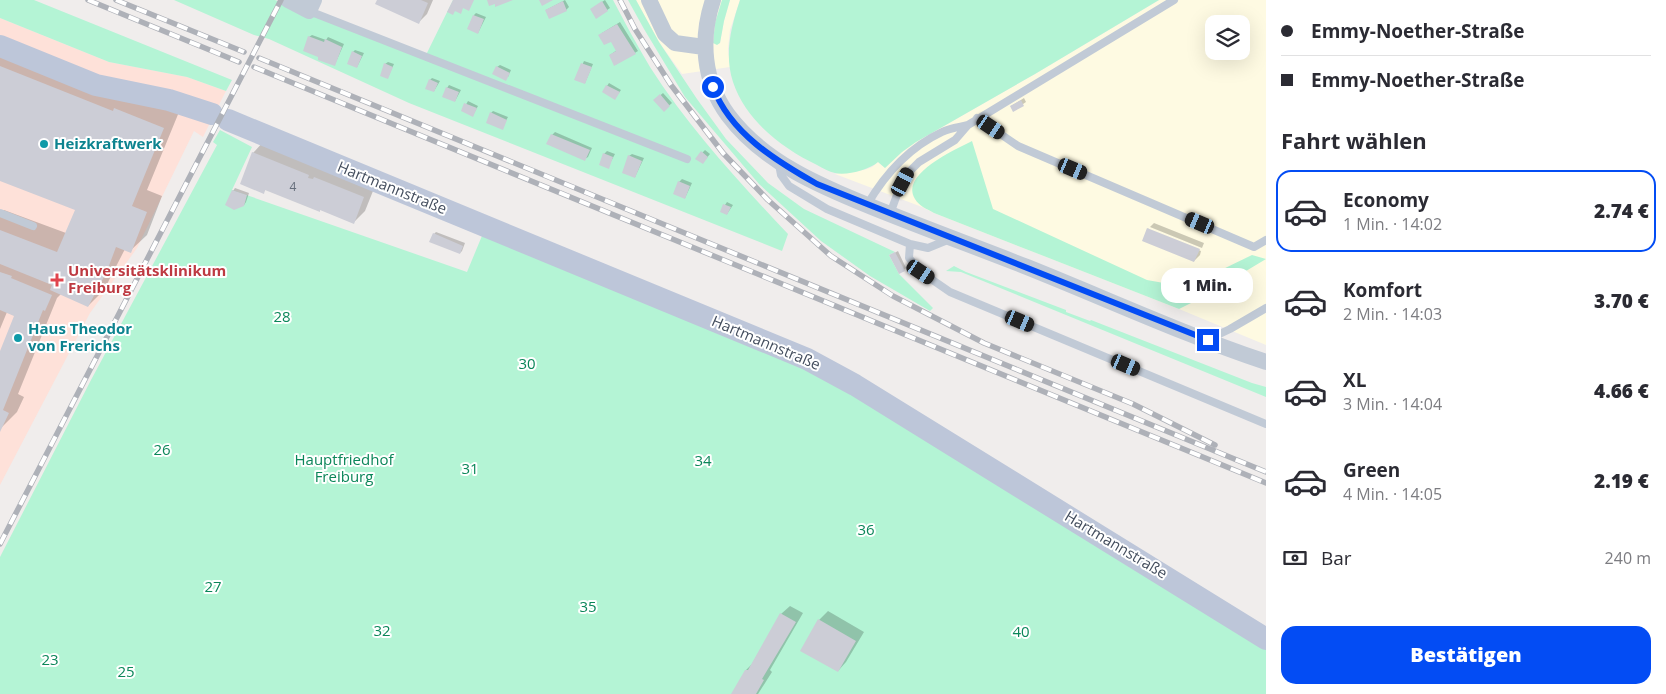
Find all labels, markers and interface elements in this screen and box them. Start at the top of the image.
map controls [1205,15,1250,60]
button: layers [1205,15,1250,60]
text: Emmy-Noether-Straße [1311,18,1525,44]
text: Emmy-Noether-Straße [1311,67,1525,93]
route start [702,76,724,98]
car [974,112,1007,142]
text: Fahrt wählen [1281,125,1427,155]
place label: Heizkraftwerk [54,133,162,153]
marker: Heizkraftwerk [38,138,50,150]
street label: Hartmannstraße [335,156,450,218]
car [1056,156,1089,182]
car [889,165,916,199]
house number: 4 [290,178,297,195]
text: Economy [1343,187,1429,213]
icon: car [1283,189,1328,234]
text: 2.74 € [1594,198,1649,224]
car [1183,210,1216,236]
text: 1 Min. · 14:02 [1343,213,1442,235]
car [904,257,937,287]
place label: Universitätsklinikum Freiburg [68,260,226,297]
callout: 1 Min. [1162,268,1254,302]
marker: Universitätsklinikum Freiburg [50,273,64,287]
text: 1 Min. [1182,274,1232,296]
text: Komfort [1343,277,1422,303]
icon: car [1283,279,1328,324]
text: 3.70 € [1594,288,1649,314]
text: 2 Min. · 14:03 [1343,303,1442,325]
park label: 28 [273,306,291,326]
car [1003,308,1036,334]
street label: Hartmannstraße [709,310,824,374]
place label: Haus Theodor von Frerichs [28,318,132,355]
route end [1197,329,1219,351]
marker: Haus Theodor von Frerichs [12,332,24,344]
car [1109,352,1142,378]
park label: 30 [518,353,536,373]
text: XL [1343,367,1366,393]
icon: car [1283,369,1328,414]
text: 4.66 € [1594,378,1649,404]
text: 3 Min. · 14:04 [1343,393,1442,415]
park label: 26 [153,439,171,459]
park label: Hauptfriedhof Freiburg [295,449,394,486]
park label: 34 [694,450,712,470]
text: Green [1343,457,1400,483]
park label: 31 [461,458,479,478]
icon: car [1283,459,1328,504]
text: 2.19 € [1594,468,1649,494]
text: 4 Min. · 14:05 [1343,483,1442,505]
street label: Hartmannstraße [1062,506,1171,583]
park label: 36 [857,519,875,539]
icon: cash [1281,544,1309,572]
text: Bar [1321,545,1352,571]
text: 240 m [1605,547,1651,569]
park label: 27 [204,576,222,596]
park label: 35 [579,596,597,616]
park label: 32 [373,620,391,640]
park label: 40 [1012,621,1030,641]
button: Bestätigen [1281,626,1651,684]
park label: 23 [41,649,59,669]
park label: 25 [117,661,135,681]

